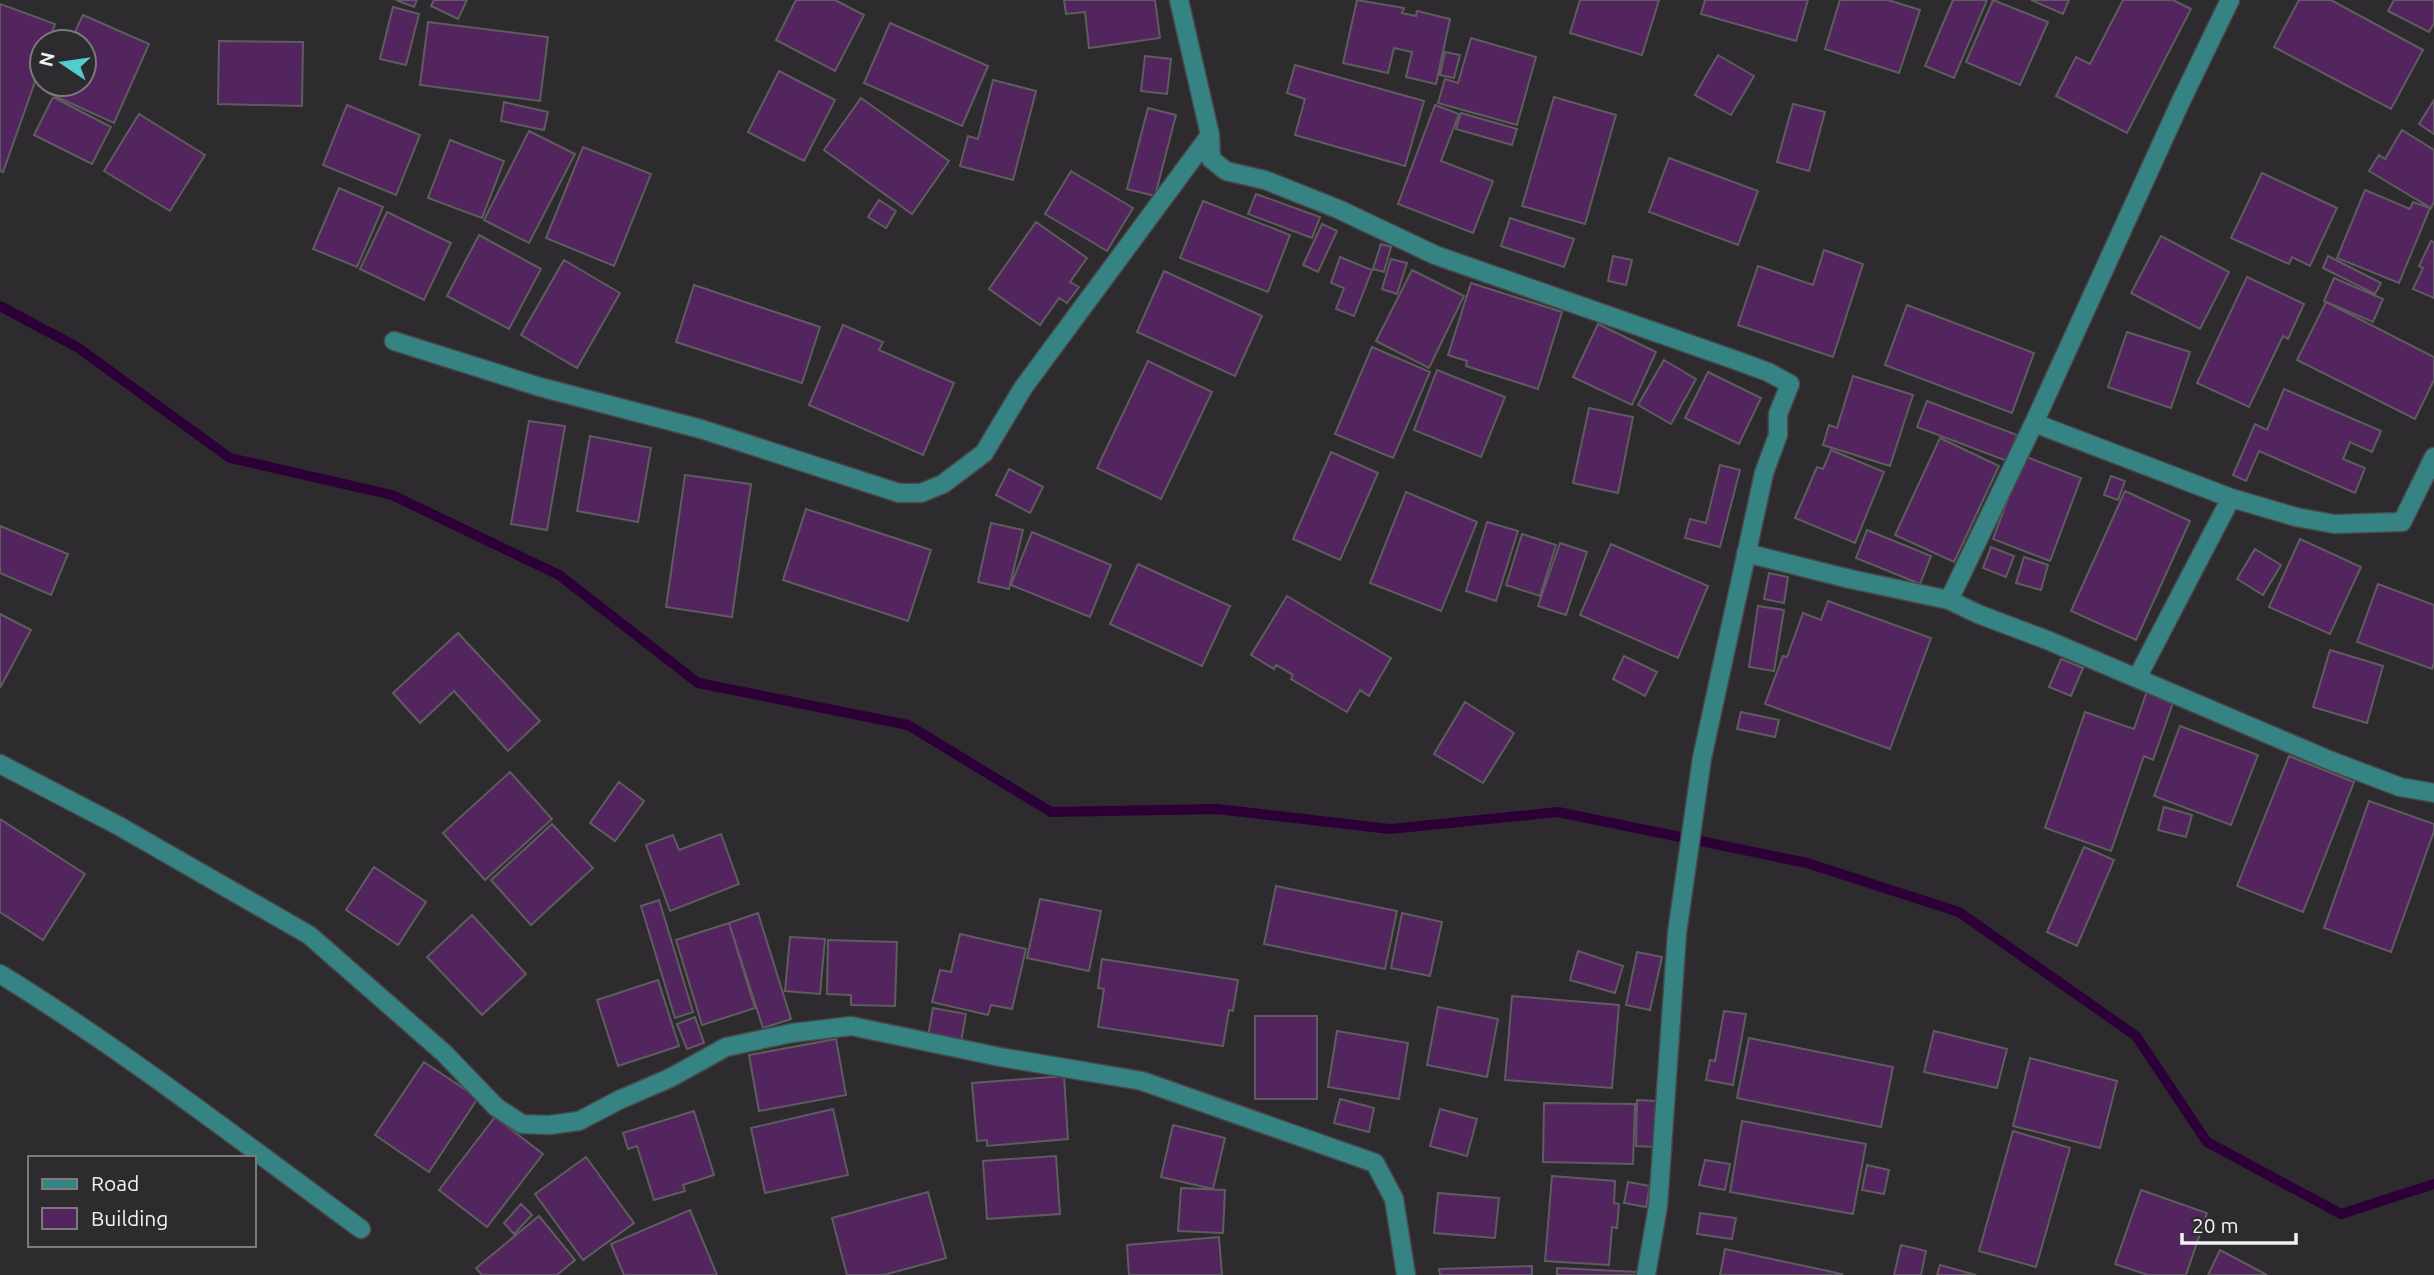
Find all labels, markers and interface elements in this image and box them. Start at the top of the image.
north arrow [28,28,98,98]
text: N [34,50,59,69]
legend [28,1156,256,1247]
text: Road [91,1171,139,1195]
scale bar [2182,1202,2296,1246]
text: Building [91,1206,168,1230]
text: 20 m [2192,1213,2239,1237]

